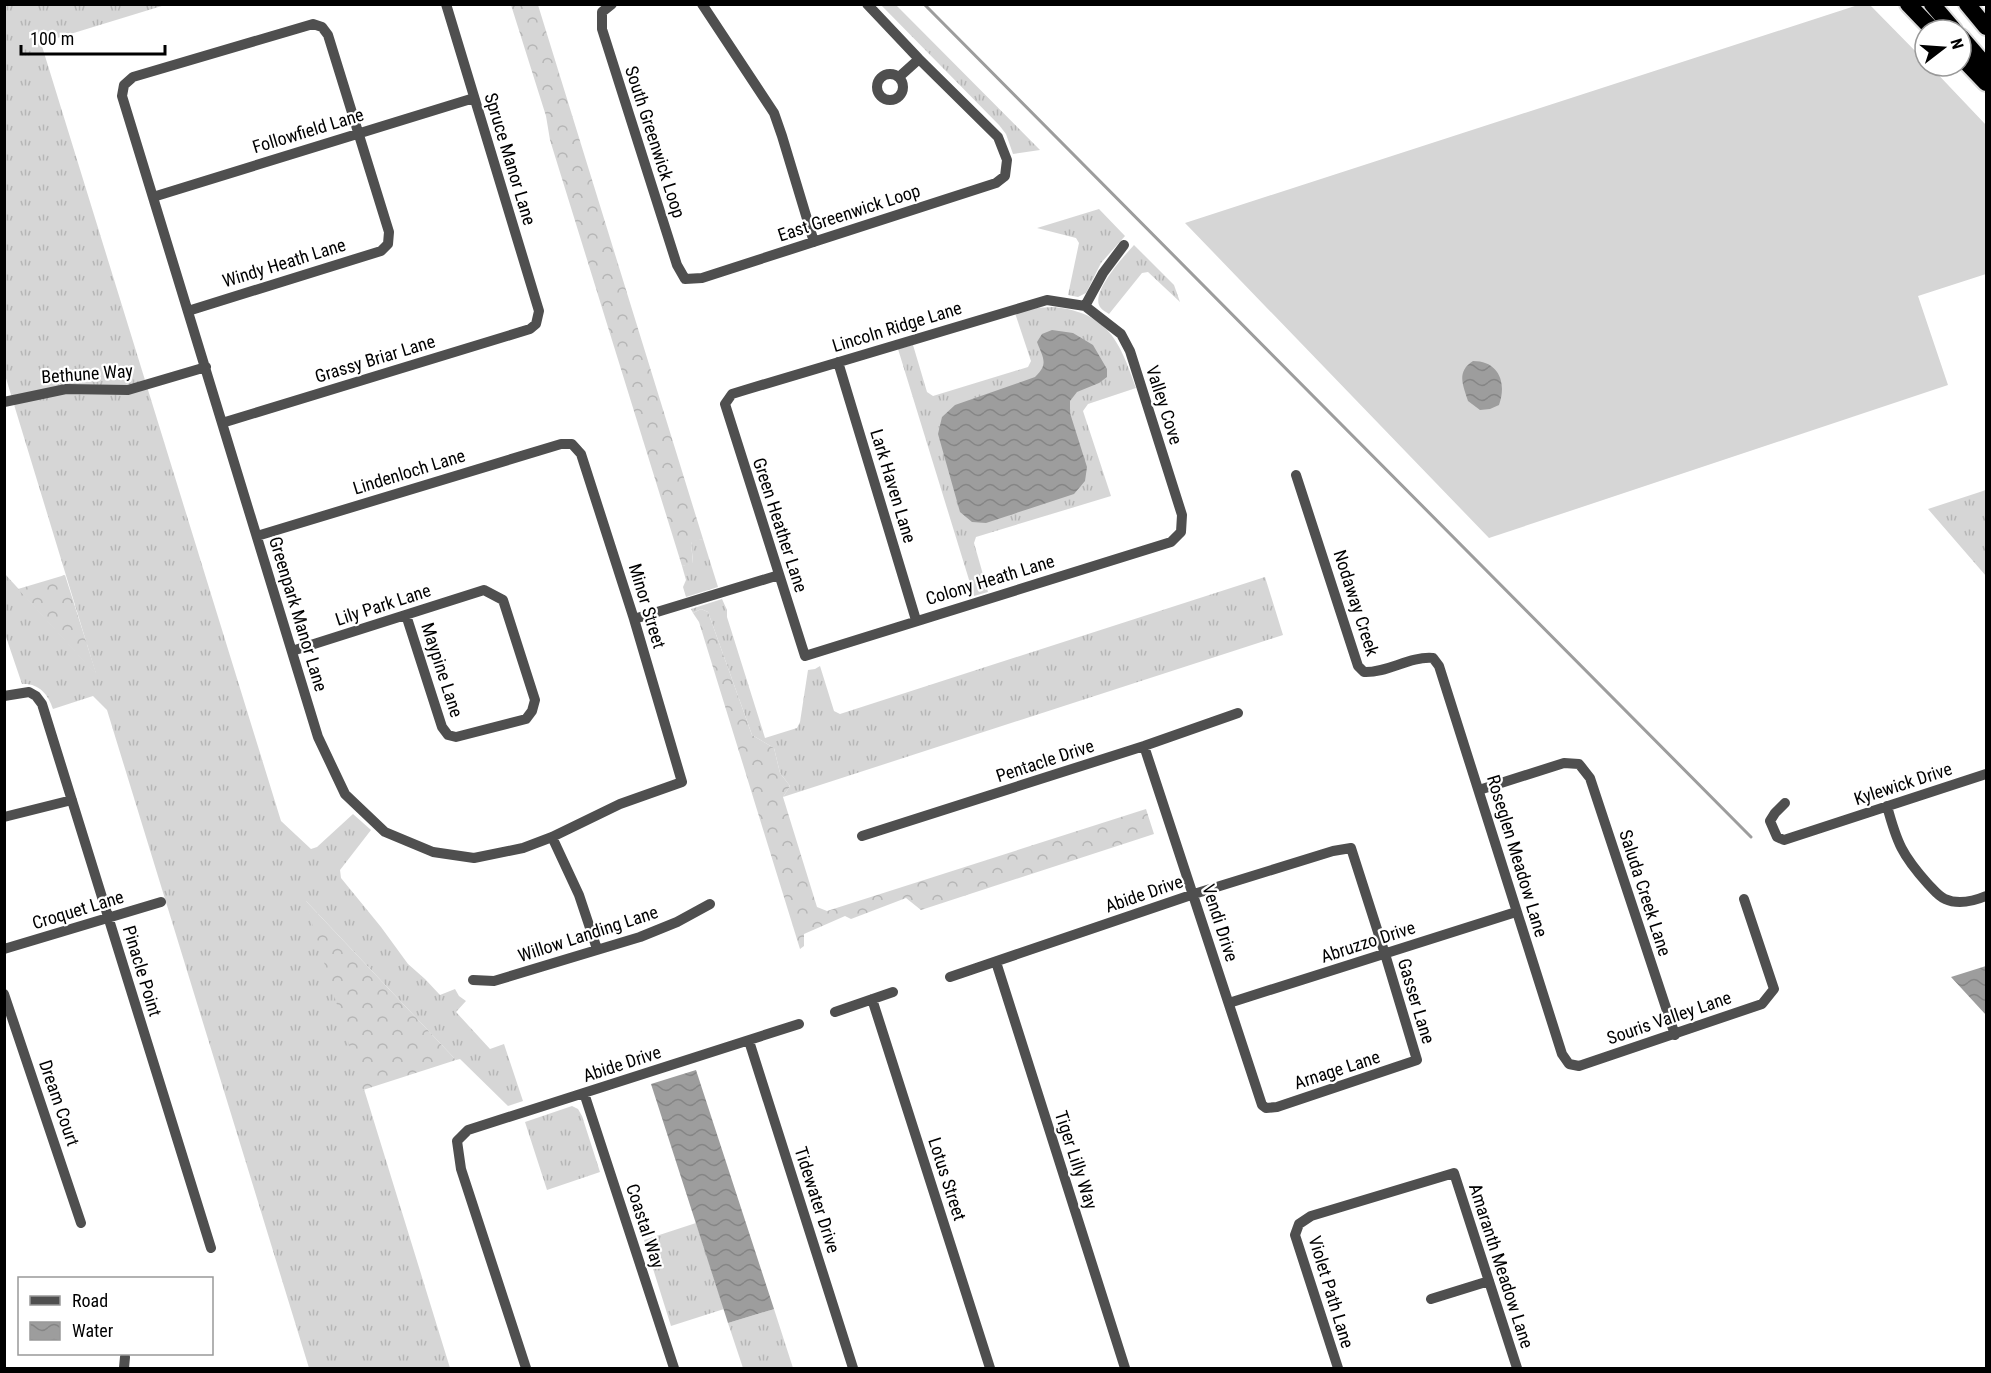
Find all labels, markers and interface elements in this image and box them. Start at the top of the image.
scale bar [21,18,165,56]
north arrow [1913,18,1973,78]
text: 100 m [30,28,74,49]
text: N [1946,36,1967,51]
street label: South Greenwick Loop [621,63,690,221]
street label: Spruce Manor Lane [480,90,541,228]
street label: Followfield Lane [250,104,366,157]
street label: East Greenwick Loop [775,180,923,245]
street label: Windy Heath Lane [220,234,348,291]
street label: Lincoln Ridge Lane [830,297,964,356]
street label: Grassy Briar Lane [312,330,437,387]
street label: Bethune Way [41,360,134,387]
street label: Valley Cove [1142,363,1187,447]
street label: Lark Haven Lane [866,426,921,545]
street label: Lindenloch Lane [350,445,467,499]
street label: Green Heather Lane [749,455,812,595]
street label: Greenpark Manor Lane [265,534,332,694]
street label: Nodaway Creek [1329,547,1383,658]
street label: Colony Heath Lane [923,550,1057,609]
street label: Minor Street [625,561,670,651]
street label: Lily Park Lane [333,579,433,630]
street label: Maypine Lane [417,620,468,720]
street label: Pentacle Drive [993,735,1097,786]
street label: Kylewick Drive [1851,758,1955,809]
street label: Roseglen Meadow Lane [1483,772,1552,939]
street label: Saluda Creek Lane [1615,827,1676,959]
street label: Abide Drive [1102,870,1185,917]
street label: Vendi Drive [1198,882,1243,964]
street label: Croquet Lane [30,886,126,933]
street label: Willow Landing Lane [515,901,661,966]
street label: Abruzzo Drive [1318,916,1418,967]
street label: Pinacle Point [119,923,166,1019]
street label: Gasser Lane [1394,956,1439,1046]
street label: Souris Valley Lane [1604,986,1734,1049]
street label: Abide Drive [580,1041,664,1086]
street label: Arnage Lane [1291,1046,1382,1093]
street label: Dream Court [35,1057,84,1149]
street label: Tiger Lilly Way [1051,1108,1102,1212]
street label: Lotus Street [924,1135,971,1223]
street label: Tidewater Drive [790,1144,845,1256]
street label: Coastal Way [622,1181,669,1271]
street label: Amaranth Meadow Lane [1465,1181,1538,1351]
street label: Violet Path Lane [1304,1233,1359,1351]
legend [18,1277,213,1355]
text: Road [72,1290,108,1311]
text: Water [72,1320,114,1341]

